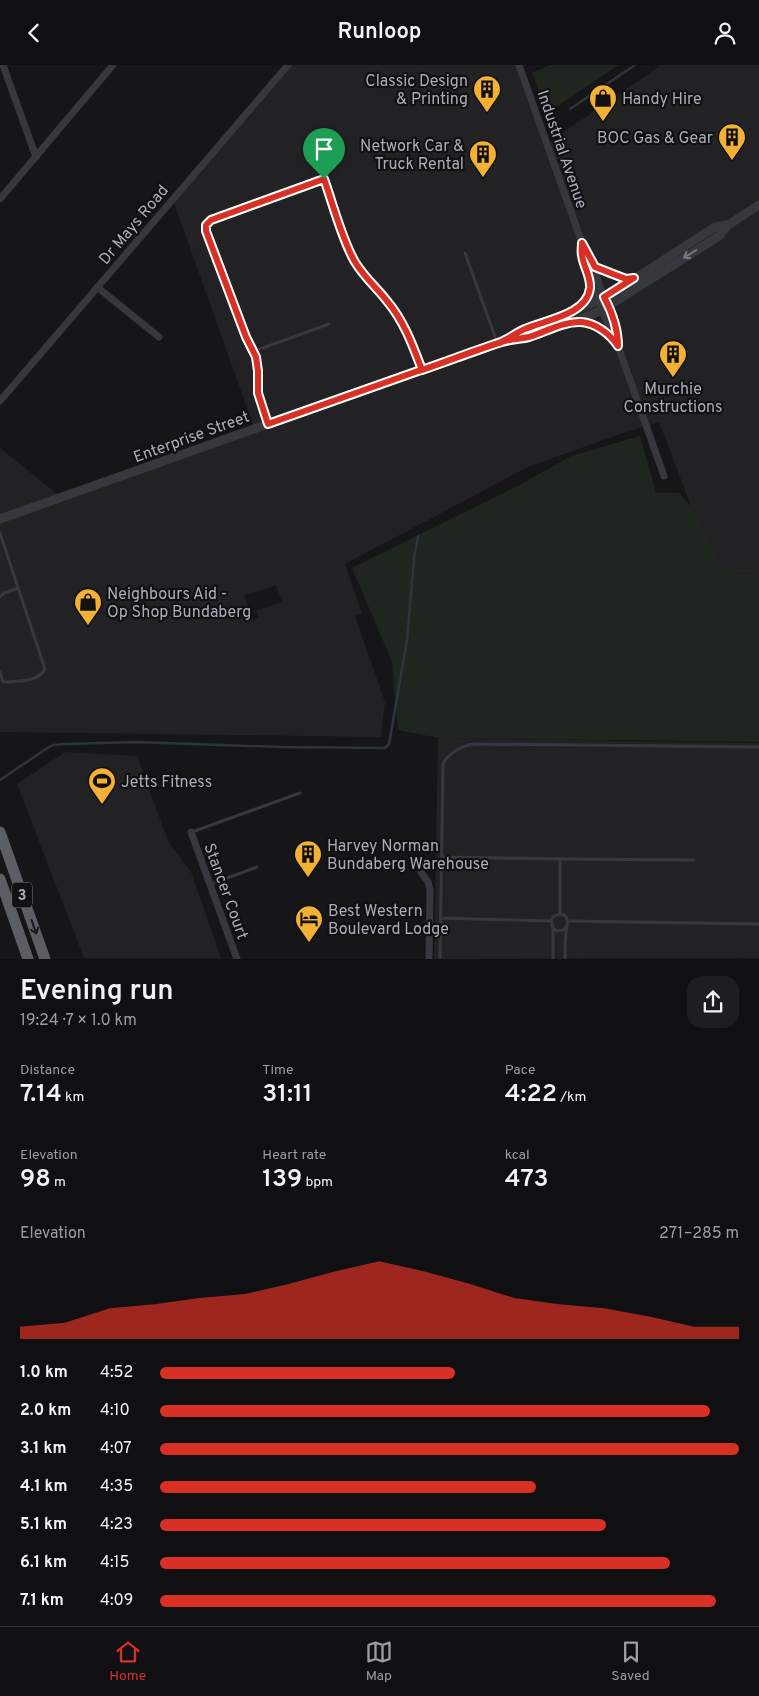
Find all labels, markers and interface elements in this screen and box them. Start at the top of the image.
icon: back [20,19,48,47]
text: Runloop [338,19,421,46]
icon: person [711,19,739,47]
place label: Classic Design & Printing [365,72,468,110]
building icon: Classic Design & Printing [472,74,502,113]
shop icon: Handy Hire [588,83,618,122]
street label: Industrial Avenue [531,88,591,211]
place label: Handy Hire [622,90,702,110]
building icon: BOC Gas & Gear [717,122,747,161]
pin [303,128,345,179]
place label: BOC Gas & Gear [597,129,713,149]
icon: arrive [310,135,338,163]
place label: Network Car & Truck Rental [360,137,464,175]
building icon: Network Car & Truck Rental [468,139,498,178]
street label: Dr Mays Road [95,181,174,269]
one-way arrow [683,249,697,259]
building icon: Murchie Constructions [658,339,688,378]
place label: Murchie Constructions [623,380,723,418]
street label: Enterprise Street [131,408,252,468]
place label: Neighbours Aid - Op Shop Bundaberg [107,585,251,623]
shop icon: Neighbours Aid - Op Shop Bundaberg [73,587,103,626]
sports icon: Jetts Fitness [87,766,117,805]
place label: Jetts Fitness [121,773,212,793]
place label: Harvey Norman Bundaberg Warehouse [327,837,489,875]
building icon: Harvey Norman Bundaberg Warehouse [293,839,323,878]
street label: Stancer Court [198,841,252,943]
road number: 3 [12,883,32,907]
place label: Best Western Boulevard Lodge [328,902,449,940]
hotel icon: Best Western Boulevard Lodge [294,904,324,943]
one-way arrow [30,919,39,934]
text: Evening run [20,974,174,1010]
button: share [687,976,739,1028]
text: 19:24 · 7 × 1.0 km [20,1011,137,1031]
text: Distance [20,1062,75,1079]
text: Time [262,1062,294,1079]
text: Pace [505,1062,535,1079]
text: 7.14 [20,1079,62,1111]
text: 31:11 [262,1079,313,1111]
text: 4:22 [505,1079,557,1111]
text: km [62,1089,84,1106]
text: /km [557,1089,586,1106]
text: Elevation [20,1147,78,1164]
text: Heart rate [262,1147,326,1164]
text: kcal [505,1147,530,1164]
text: 98 [20,1164,51,1196]
text: 139 [262,1164,302,1196]
text: 473 [505,1164,548,1196]
text: m [51,1174,66,1191]
text: bpm [302,1174,333,1191]
text: Elevation [20,1224,86,1244]
text: 271–285 m [659,1224,739,1244]
text: 1.0 km [20,1363,68,1383]
text: 4:52 [100,1363,133,1383]
text: 2.0 km [20,1401,71,1421]
text: 4:10 [100,1401,130,1421]
text: 3.1 km [20,1439,67,1459]
text: 4:07 [100,1439,132,1459]
text: 4.1 km [20,1477,68,1497]
text: 4:35 [100,1477,133,1497]
text: 5.1 km [20,1515,67,1535]
text: 4:23 [100,1515,133,1535]
text: 6.1 km [20,1553,67,1573]
text: 4:15 [100,1553,129,1573]
text: 7.1 km [20,1591,64,1611]
text: 4:09 [100,1591,133,1611]
tab: Home [109,1638,146,1685]
tab: Map [365,1638,393,1685]
tab: Saved [611,1638,650,1685]

